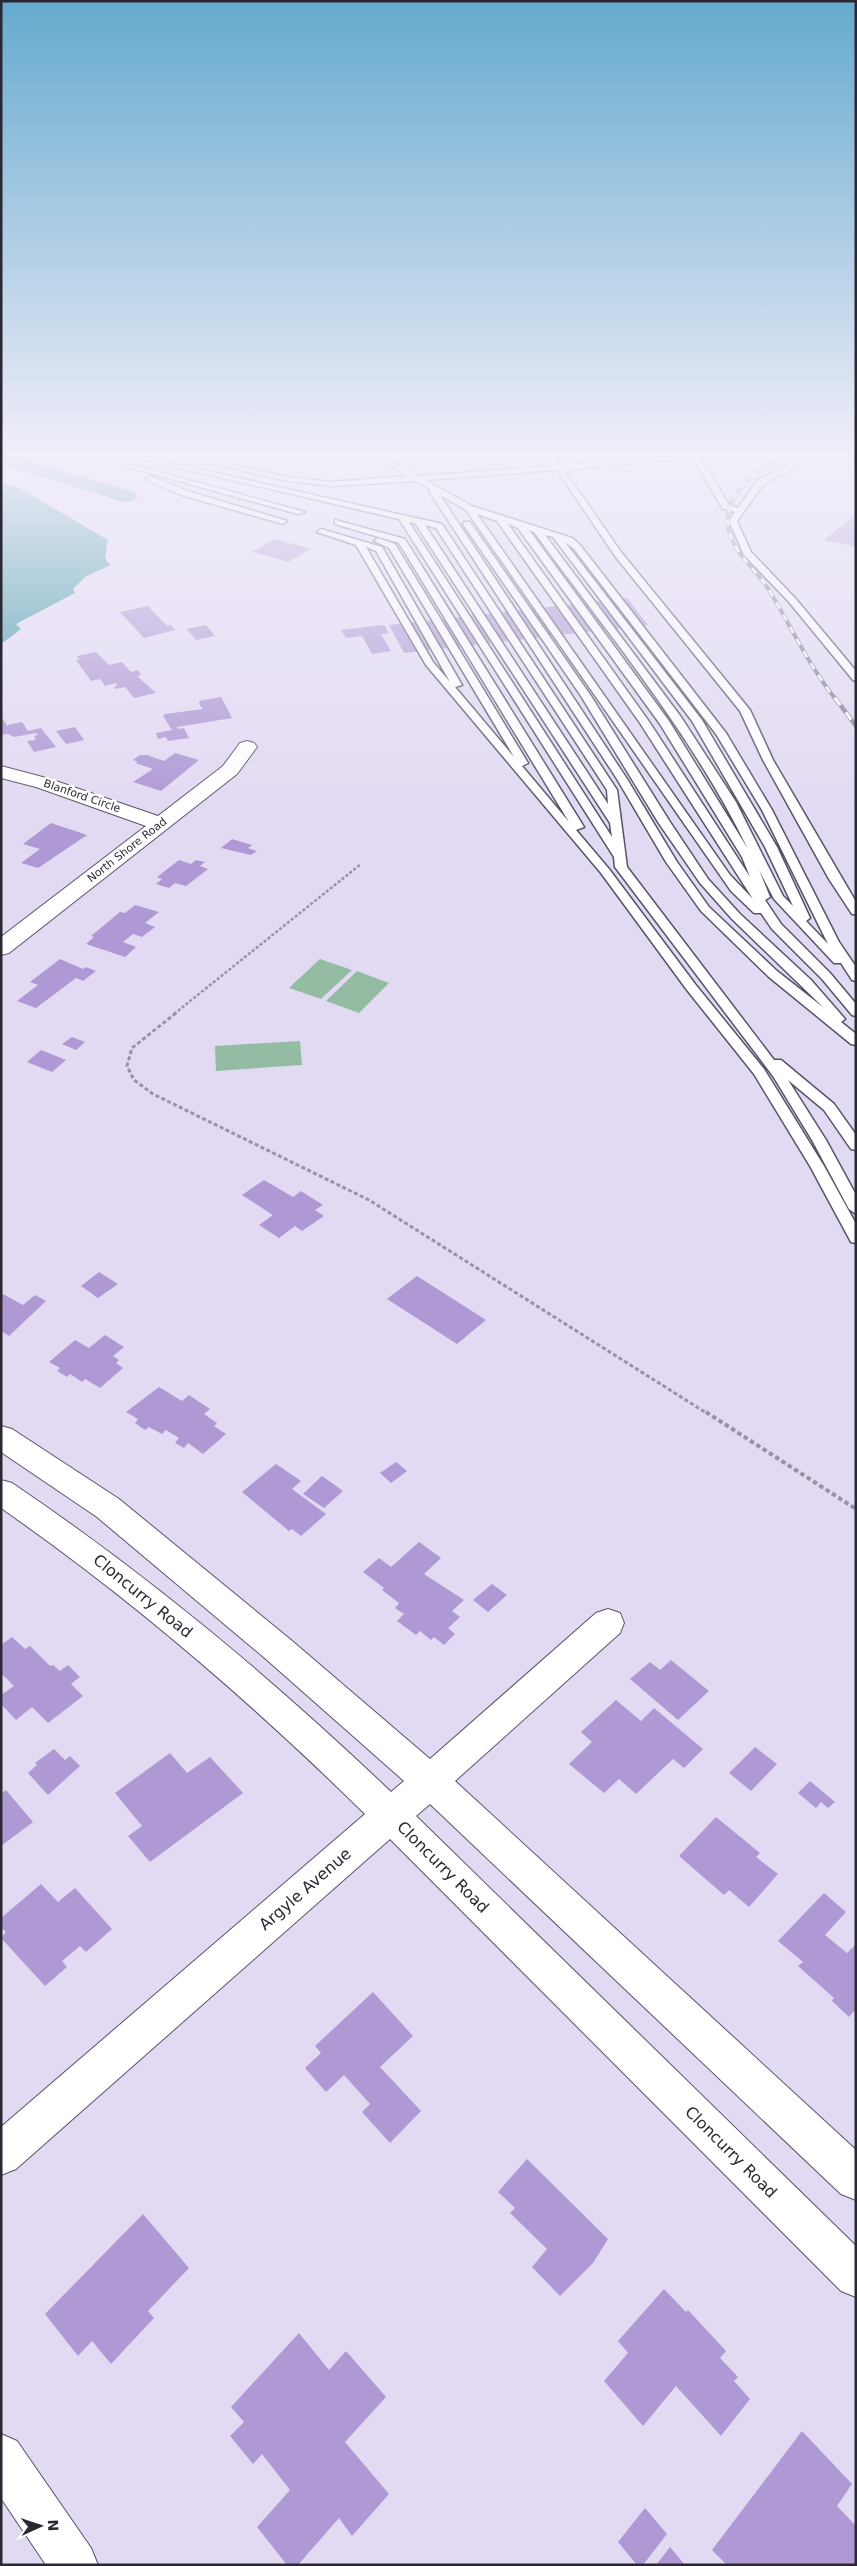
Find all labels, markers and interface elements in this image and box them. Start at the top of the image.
street label: Blanford Circle [42,777,122,815]
street label: North Shore Road [85,815,169,885]
street label: Cloncurry Road [90,1550,196,1642]
street label: Cloncurry Road [393,1817,493,1917]
street label: Argyle Avenue [255,1844,355,1934]
street label: Cloncurry Road [681,2102,781,2202]
north arrow [15,2501,65,2551]
text: N [45,2519,61,2532]

